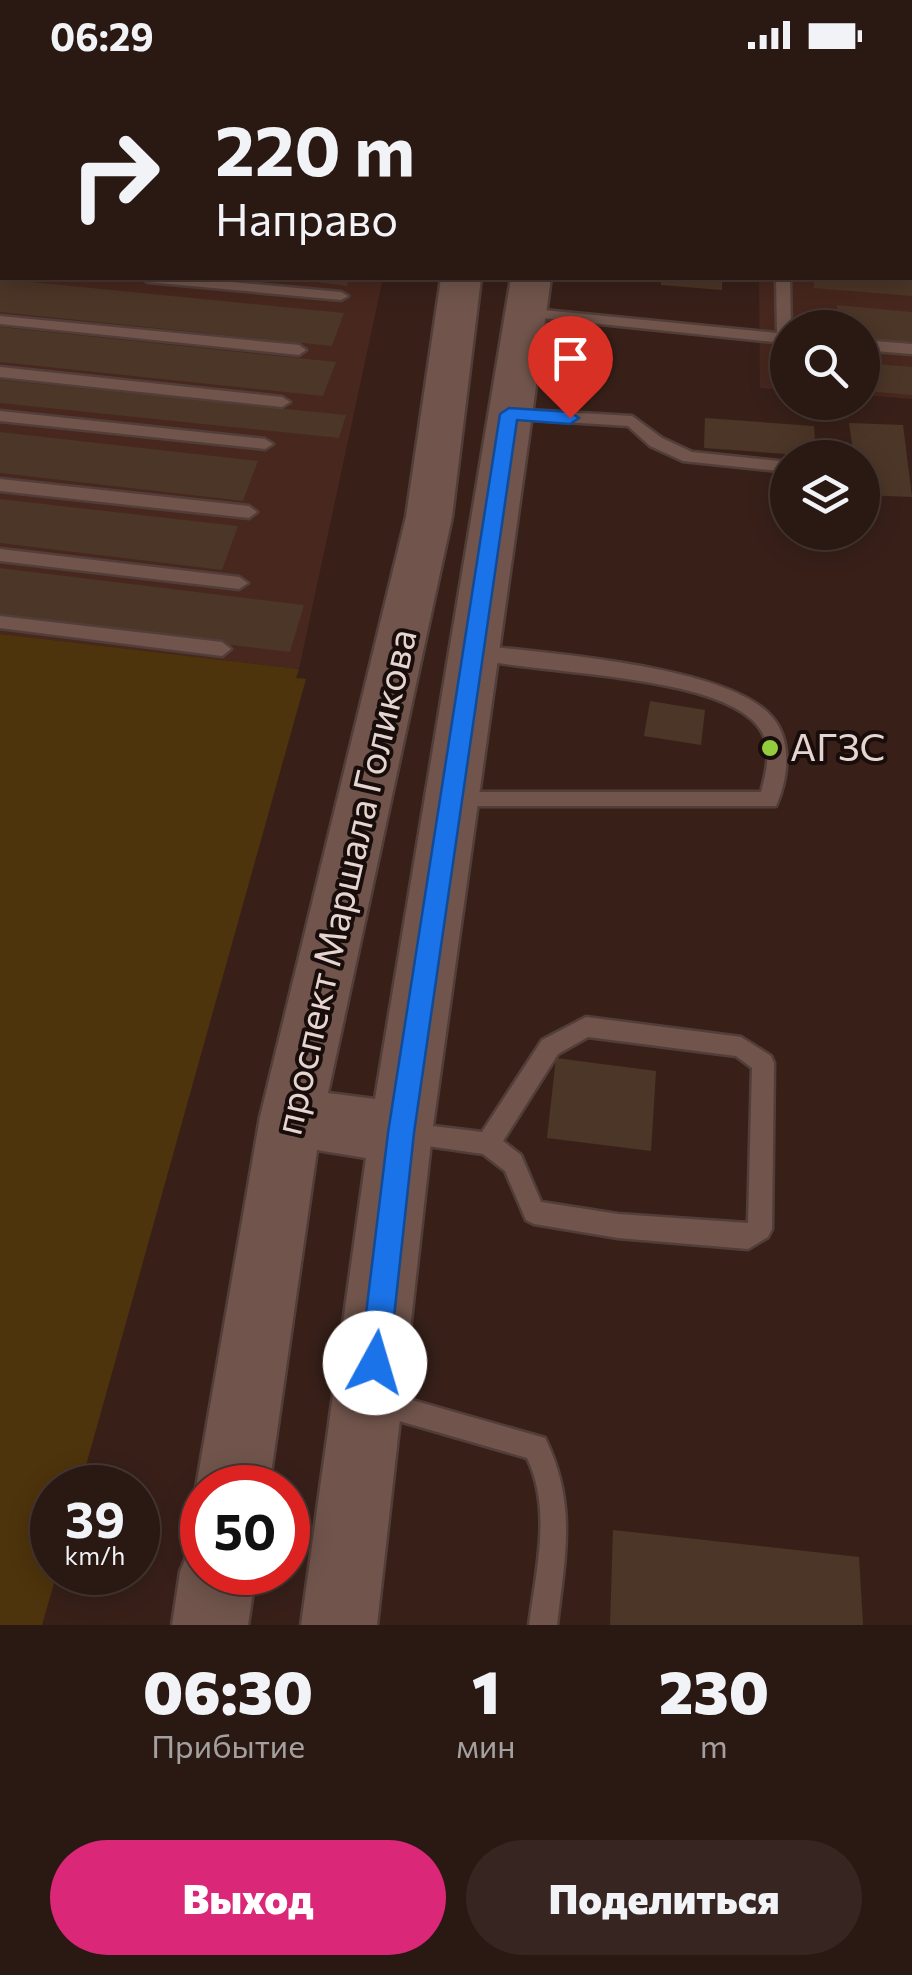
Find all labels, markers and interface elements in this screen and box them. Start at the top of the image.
text: 06:29 [50,12,154,59]
text: 220 m [215,105,415,190]
icon: right [50,110,180,240]
text: Направо [215,190,398,245]
map controls [770,310,880,550]
button: search [770,310,880,420]
pin [528,316,613,419]
icon: arrive [543,331,598,386]
button: layers [770,440,880,550]
street label: проспект Маршала Голикова [262,624,425,1139]
place label: АГЗС [790,722,886,769]
marker: АГЗС [759,737,781,759]
position arrow [323,1311,427,1415]
speed limit sign: 50 [180,1465,310,1595]
text: 39 [65,1487,125,1548]
text: km/h [65,1540,125,1570]
text: 06:30 [143,1653,313,1726]
text: 1 [472,1653,500,1726]
text: 230 [659,1653,769,1726]
text: Прибытие [151,1725,305,1765]
text: мин [456,1725,516,1765]
text: m [700,1725,728,1765]
button: Выход [50,1840,446,1955]
button: Поделиться [466,1840,862,1955]

